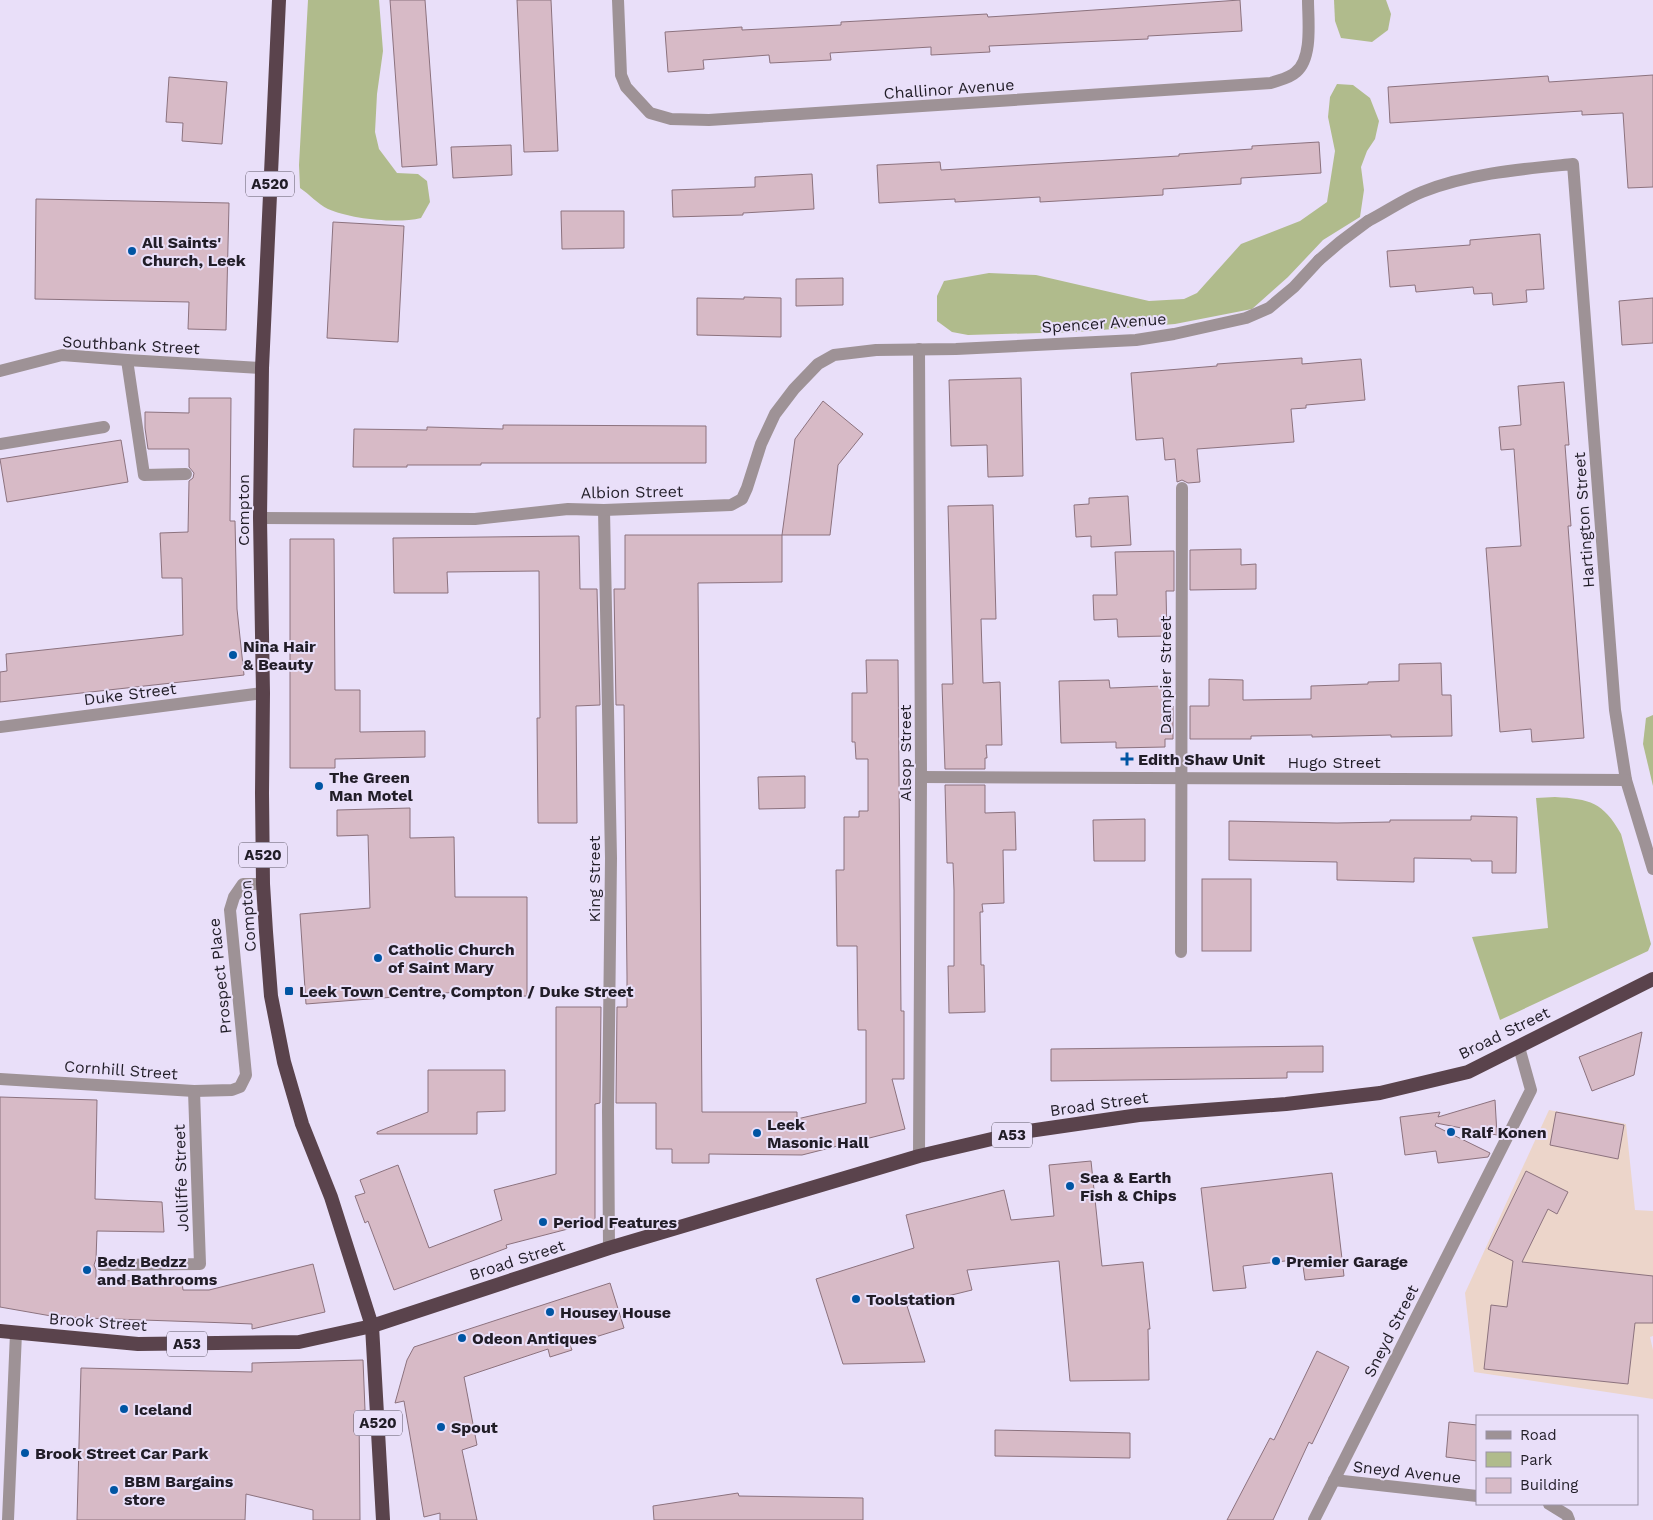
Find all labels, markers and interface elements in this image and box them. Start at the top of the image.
street label: Challinor Avenue [883,75,1015,103]
road number: A520 [246,172,294,196]
place label: All Saints' Church, Leek [142,233,246,270]
marker: All Saints' Church, Leek [126,245,138,257]
street label: Spencer Avenue [1041,309,1167,337]
street label: Southbank Street [62,332,201,358]
street label: Hartington Street [1570,451,1598,588]
street label: Compton [234,474,253,546]
street label: Albion Street [580,482,684,502]
street label: Dampier Street [1156,615,1175,735]
place label: Nina Hair & Beauty [243,637,316,674]
marker: Nina Hair & Beauty [227,649,239,661]
street label: Duke Street [83,679,178,709]
street label: Alsop Street [896,704,915,802]
place label: Edith Shaw Unit [1138,750,1265,769]
marker: Edith Shaw Unit [1120,752,1134,766]
street label: Hugo Street [1287,753,1381,772]
place label: The Green Man Motel [329,768,414,805]
marker: The Green Man Motel [313,780,325,792]
street label: King Street [585,835,604,922]
road number: A520 [239,842,287,868]
street label: Compton [236,879,260,953]
street label: Prospect Place [204,917,236,1035]
place label: Catholic Church of Saint Mary [388,940,515,977]
marker: Catholic Church of Saint Mary [372,952,384,964]
place label: Leek Town Centre, Compton / Duke Street [299,982,634,1001]
marker: Leek Town Centre, Compton / Duke Street [283,985,295,997]
street label: Broad Street [1455,1003,1553,1063]
street label: Cornhill Street [63,1057,179,1083]
street label: Broad Street [1049,1088,1150,1120]
place label: Leek Masonic Hall [767,1115,869,1152]
road number: A53 [992,1122,1032,1148]
place label: Ralf Konen [1461,1123,1547,1142]
street label: Jolliffe Street [170,1124,192,1232]
marker: Ralf Konen [1445,1126,1457,1138]
marker: Leek Masonic Hall [751,1127,763,1139]
place label: Sea & Earth Fish & Chips [1080,1168,1177,1205]
marker: Sea & Earth Fish & Chips [1064,1180,1076,1192]
place label: Period Features [553,1213,678,1232]
marker: Period Features [537,1216,549,1228]
street label: Broad Street [467,1236,567,1284]
place label: Bedz Bedzz and Bathrooms [97,1252,218,1289]
place label: Premier Garage [1286,1252,1408,1271]
marker: Premier Garage [1270,1255,1282,1267]
marker: Bedz Bedzz and Bathrooms [81,1264,93,1276]
street label: Sneyd Street [1360,1282,1422,1380]
place label: Toolstation [866,1290,955,1309]
marker: Toolstation [850,1293,862,1305]
place label: Housey House [560,1303,671,1322]
marker: Housey House [544,1306,556,1318]
street label: Brook Street [48,1309,148,1335]
place label: Odeon Antiques [472,1329,597,1348]
road number: A53 [167,1332,207,1356]
marker: Odeon Antiques [456,1332,468,1344]
place label: Iceland [134,1400,192,1419]
marker: Iceland [118,1403,130,1415]
road number: A520 [354,1410,402,1436]
legend [1476,1415,1638,1505]
place label: Spout [451,1418,498,1437]
marker: Spout [435,1421,447,1433]
text: Road [1520,1426,1557,1444]
place label: Brook Street Car Park [35,1444,208,1463]
marker: Brook Street Car Park [19,1447,31,1459]
text: Park [1520,1451,1553,1469]
street label: Sneyd Avenue [1352,1457,1462,1487]
place label: BBM Bargains store [124,1472,234,1509]
text: Building [1520,1476,1578,1494]
marker: BBM Bargains store [108,1484,120,1496]

